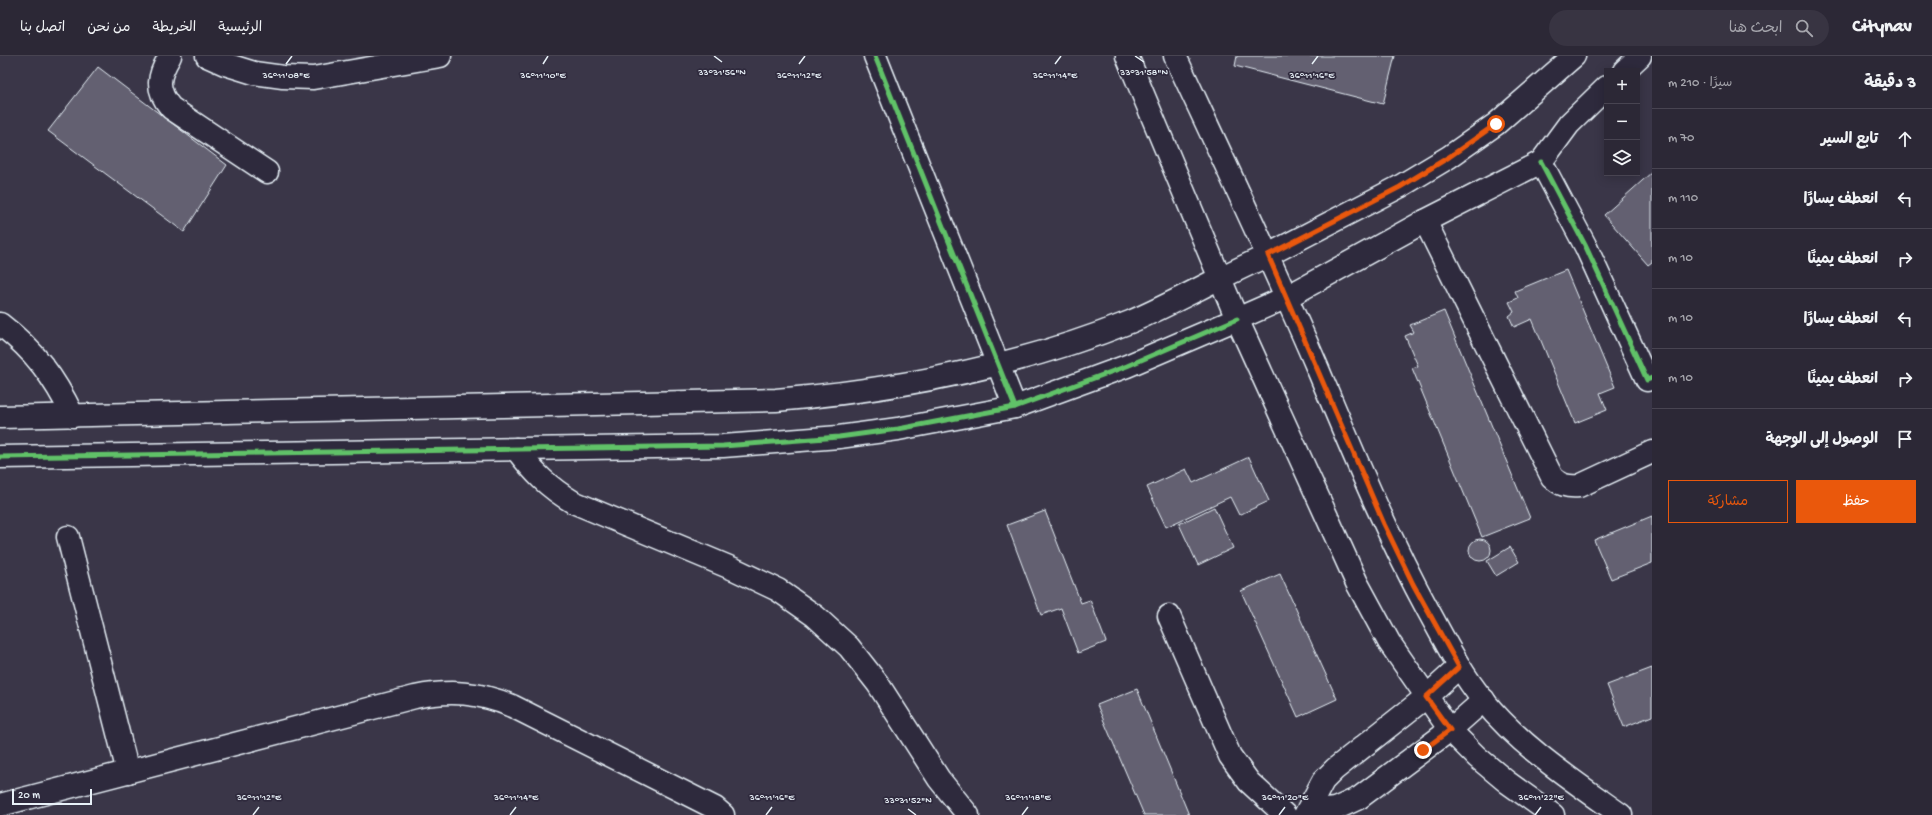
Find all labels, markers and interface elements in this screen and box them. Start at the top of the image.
search box [1549,10,1829,46]
text: Citynav [1853,16,1912,39]
icon: search [1793,17,1815,39]
text: اتصل بنا [20,20,65,37]
text: من نحن [87,20,131,37]
text: الخريطة [153,20,196,37]
text: الرئيسية [218,20,262,37]
text: ابحث هنا [1729,20,1783,38]
text: 33°31'56"N [697,67,746,79]
text: 33°31'58"N [1119,67,1168,79]
map controls [1604,68,1640,176]
button: + [1604,68,1640,104]
text: 36°11'08"E [262,70,310,82]
text: 36°11'10"E [519,70,567,82]
text: 36°11'12"E [776,70,822,82]
text: 36°11'14"E [1032,70,1078,82]
text: 36°11'16"E [1289,70,1335,82]
text: 3 دقيقة [1864,74,1916,94]
text: سيرًا · 210 m [1668,76,1732,91]
button: − [1604,104,1640,140]
route start [1487,115,1505,133]
icon: ahead [1894,128,1916,150]
text: 70 m [1668,131,1694,146]
text: تابع السير [1821,131,1878,149]
button: layers [1604,140,1640,176]
icon: left [1894,188,1916,210]
text: 110 m [1668,191,1698,206]
text: انعطف يسارًا [1804,191,1878,209]
icon: right [1894,248,1916,270]
text: 10 m [1668,251,1693,266]
text: انعطف يمينًا [1807,251,1878,269]
icon: left [1894,308,1916,330]
text: 10 m [1668,311,1693,326]
text: انعطف يسارًا [1804,311,1878,329]
icon: right [1894,368,1916,390]
text: 10 m [1668,371,1693,386]
text: انعطف يمينًا [1807,371,1878,389]
icon: arrive [1894,428,1916,450]
text: الوصول إلى الوجهة [1765,431,1878,449]
button: مشاركة [1668,480,1788,523]
button: حفظ [1796,480,1916,523]
route end [1414,741,1432,759]
scale bar [12,787,92,806]
text: 20 m [18,790,40,802]
text: 36°11'12"E [236,792,282,804]
text: 36°11'14"E [493,792,539,804]
text: 36°11'16"E [749,792,795,804]
text: 36°11'18"E [1004,792,1051,804]
text: 36°11'20"E [1261,792,1309,804]
text: 36°11'22"E [1517,792,1565,804]
text: 33°31'52"N [883,795,932,807]

